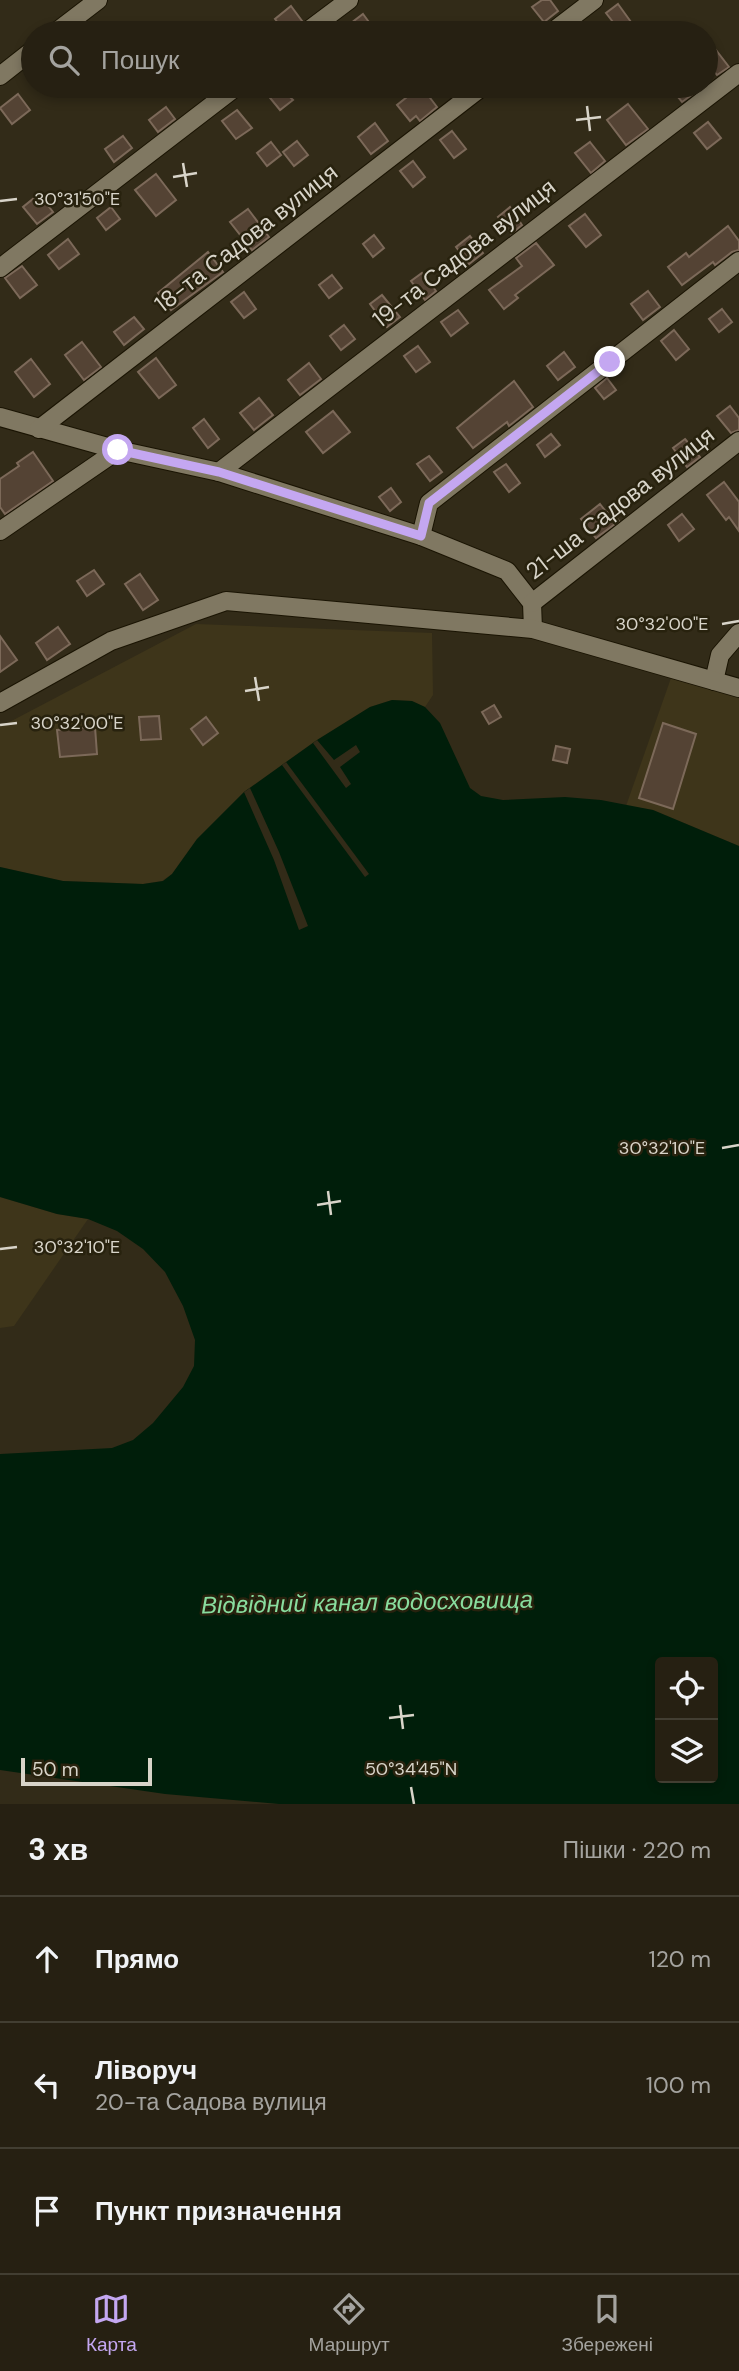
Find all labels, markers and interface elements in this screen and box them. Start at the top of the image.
search box [21,21,718,98]
icon: search [45,41,83,79]
text: Пошук [101,43,179,77]
street label: 18-та Садова вулиця [148,157,344,319]
street label: 19-та Садова вулиця [366,172,562,334]
text: 30°31'50"E [34,187,120,211]
route end [594,346,625,377]
street label: 21-ша Садова вулиця [520,420,720,586]
route start [102,434,133,465]
text: 30°32'00"E [615,612,709,636]
text: 30°32'00"E [30,711,124,735]
text: 30°32'10"E [619,1136,705,1160]
text: 30°32'10"E [34,1235,120,1259]
water label: Відвідний канал водосховища [201,1584,533,1620]
map controls [655,1657,718,1783]
button: locate [655,1657,718,1720]
button: layers [655,1720,718,1783]
scale bar [21,1755,152,1787]
text: 50 m [32,1757,79,1782]
text: 50°34'45"N [365,1757,457,1781]
text: 3 хв [28,1830,88,1869]
text: Пішки · 220 m [563,1835,711,1865]
icon: ahead [28,1940,66,1978]
text: Прямо [95,1942,179,1976]
text: 120 m [648,1944,711,1974]
text: Ліворуч [95,2053,197,2087]
icon: left [28,2066,66,2104]
text: 100 m [646,2070,711,2100]
text: 20-та Садова вулиця [95,2087,327,2117]
icon: arrive [28,2192,66,2230]
text: Пункт призначення [95,2194,342,2228]
tab: Карта [86,2290,137,2357]
tab: Маршрут [309,2290,390,2357]
tab: Збережені [561,2290,653,2357]

